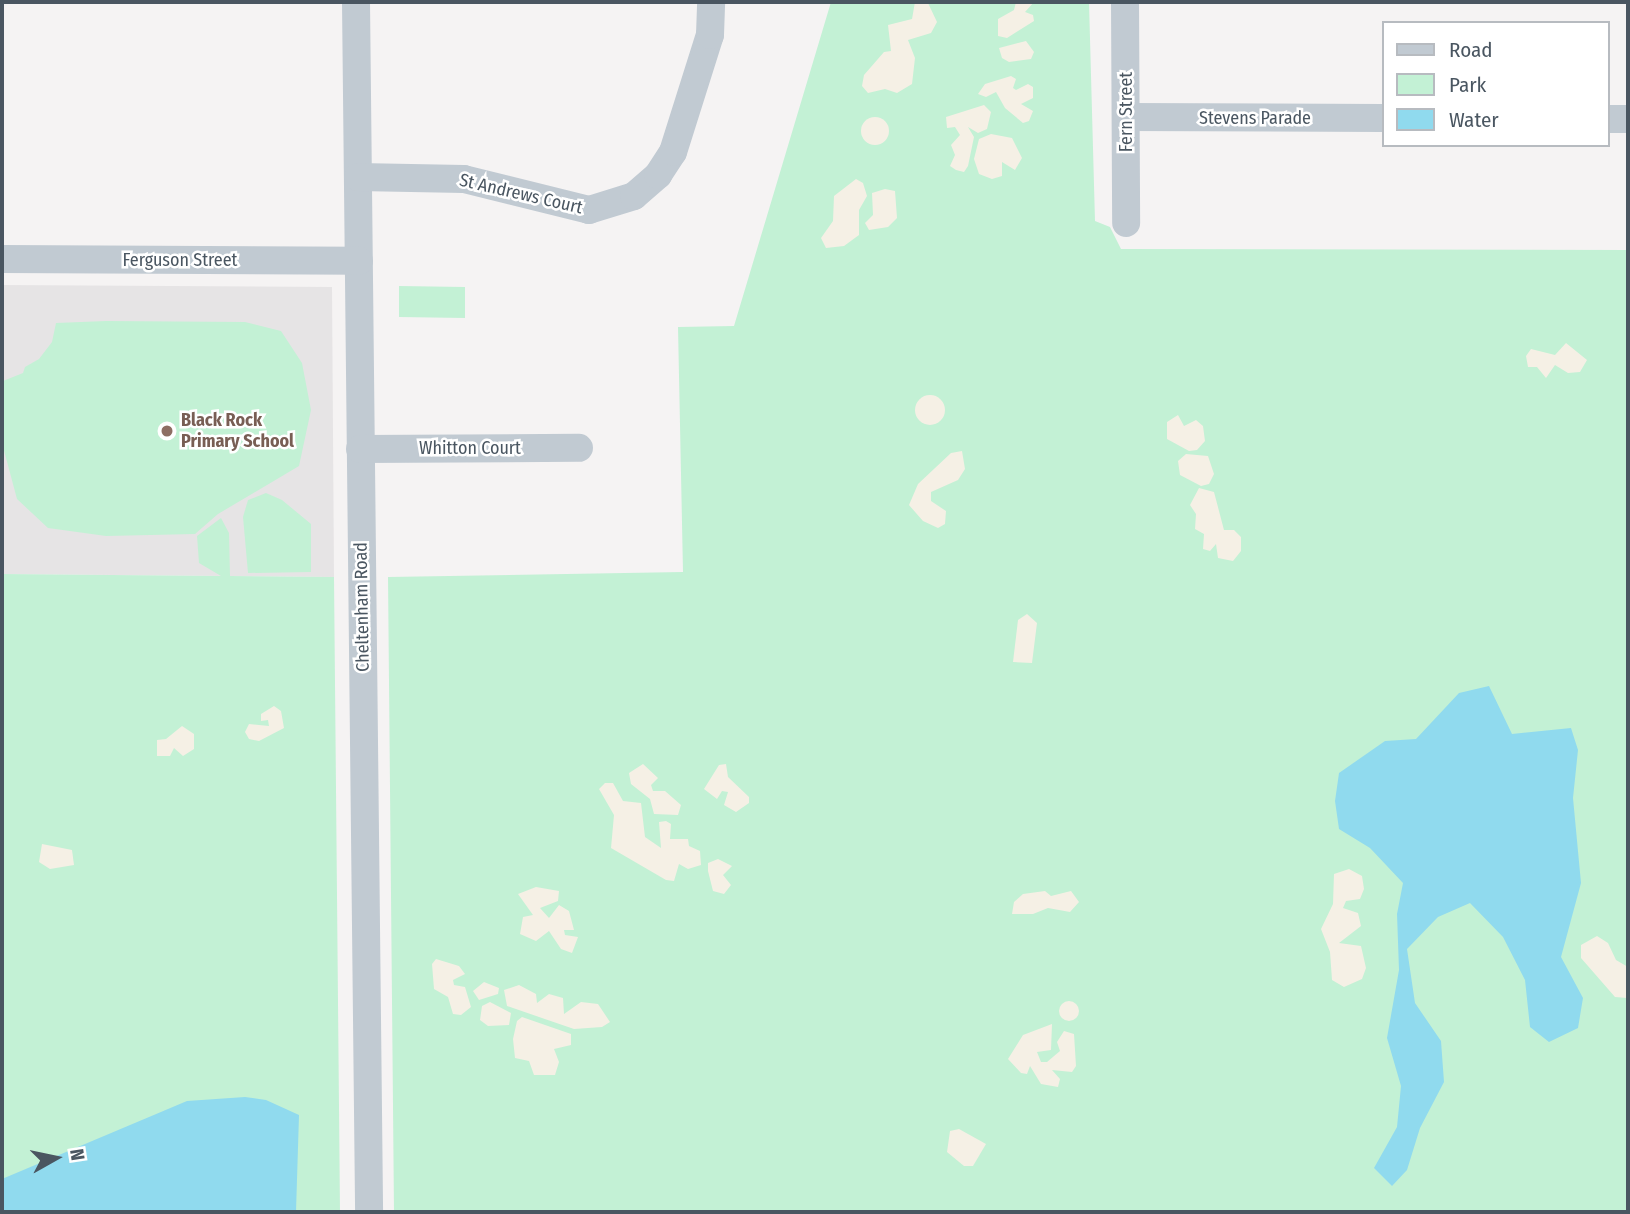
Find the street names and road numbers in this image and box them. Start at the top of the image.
street label: Fern Street [1115,72,1137,152]
street label: Stevens Parade [1199,107,1311,129]
street label: St Andrews Court [457,169,585,219]
street label: Ferguson Street [122,249,238,271]
street label: Whitton Court [419,437,521,459]
street label: Cheltenham Road [350,542,374,672]

